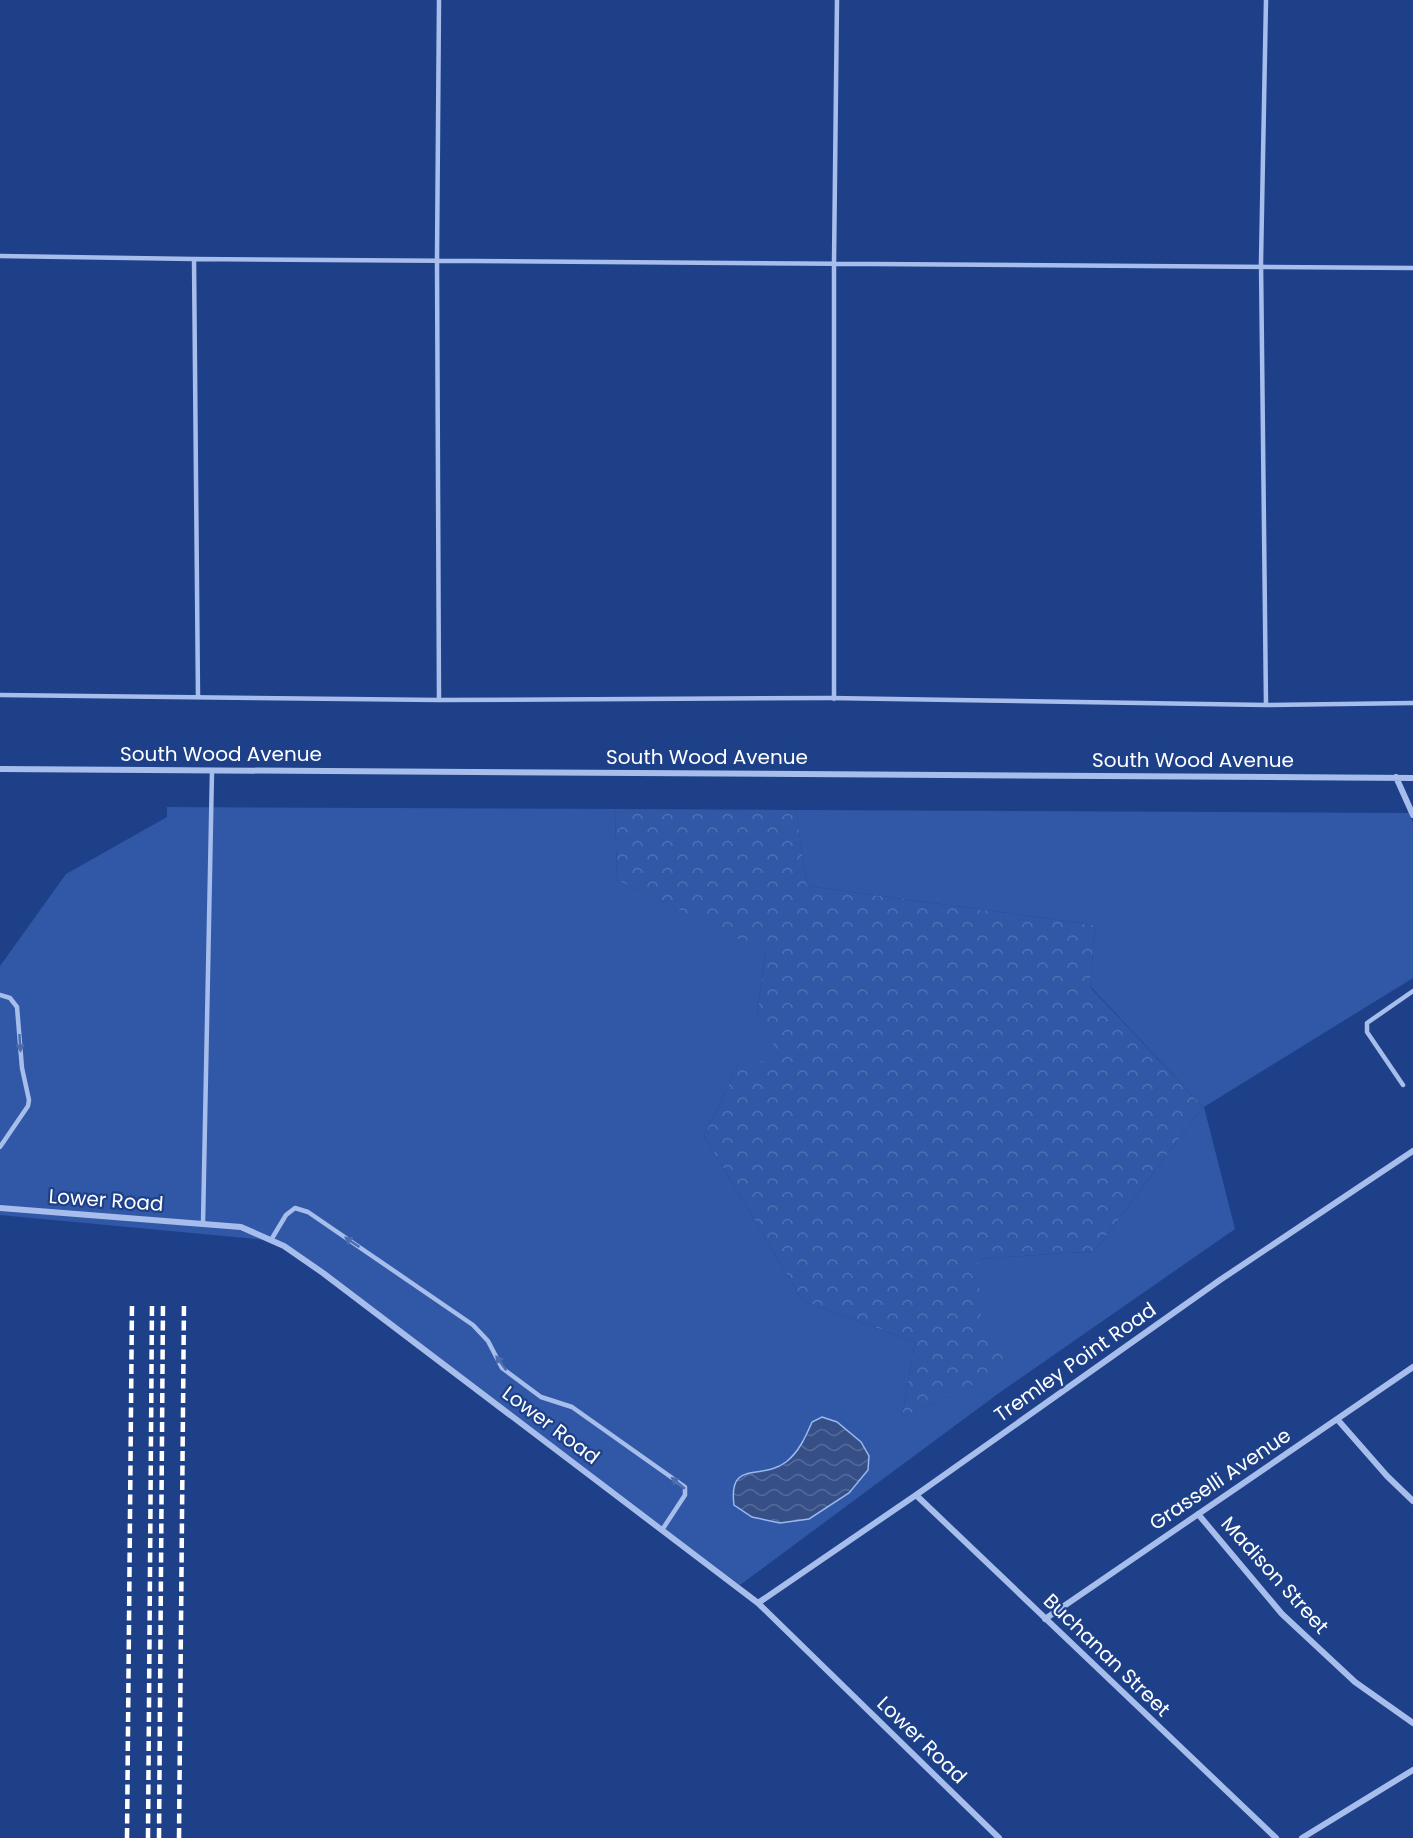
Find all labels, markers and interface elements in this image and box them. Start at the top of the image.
street label: South Wood Avenue [120,740,322,768]
street label: South Wood Avenue [606,743,808,771]
street label: South Wood Avenue [1092,746,1294,774]
one-way arrow [15,1033,25,1052]
street label: Lower Road [48,1182,164,1218]
one-way arrow [344,1236,360,1248]
street label: Tremley Point Road [988,1295,1162,1429]
one-way arrow [495,1356,507,1372]
street label: Lower Road [497,1379,605,1471]
street label: Grasselli Avenue [1144,1421,1296,1537]
one-way arrow [670,1476,685,1489]
street label: Madison Street [1215,1510,1335,1640]
street label: Buchanan Street [1037,1587,1177,1723]
street label: Lower Road [871,1690,973,1790]

